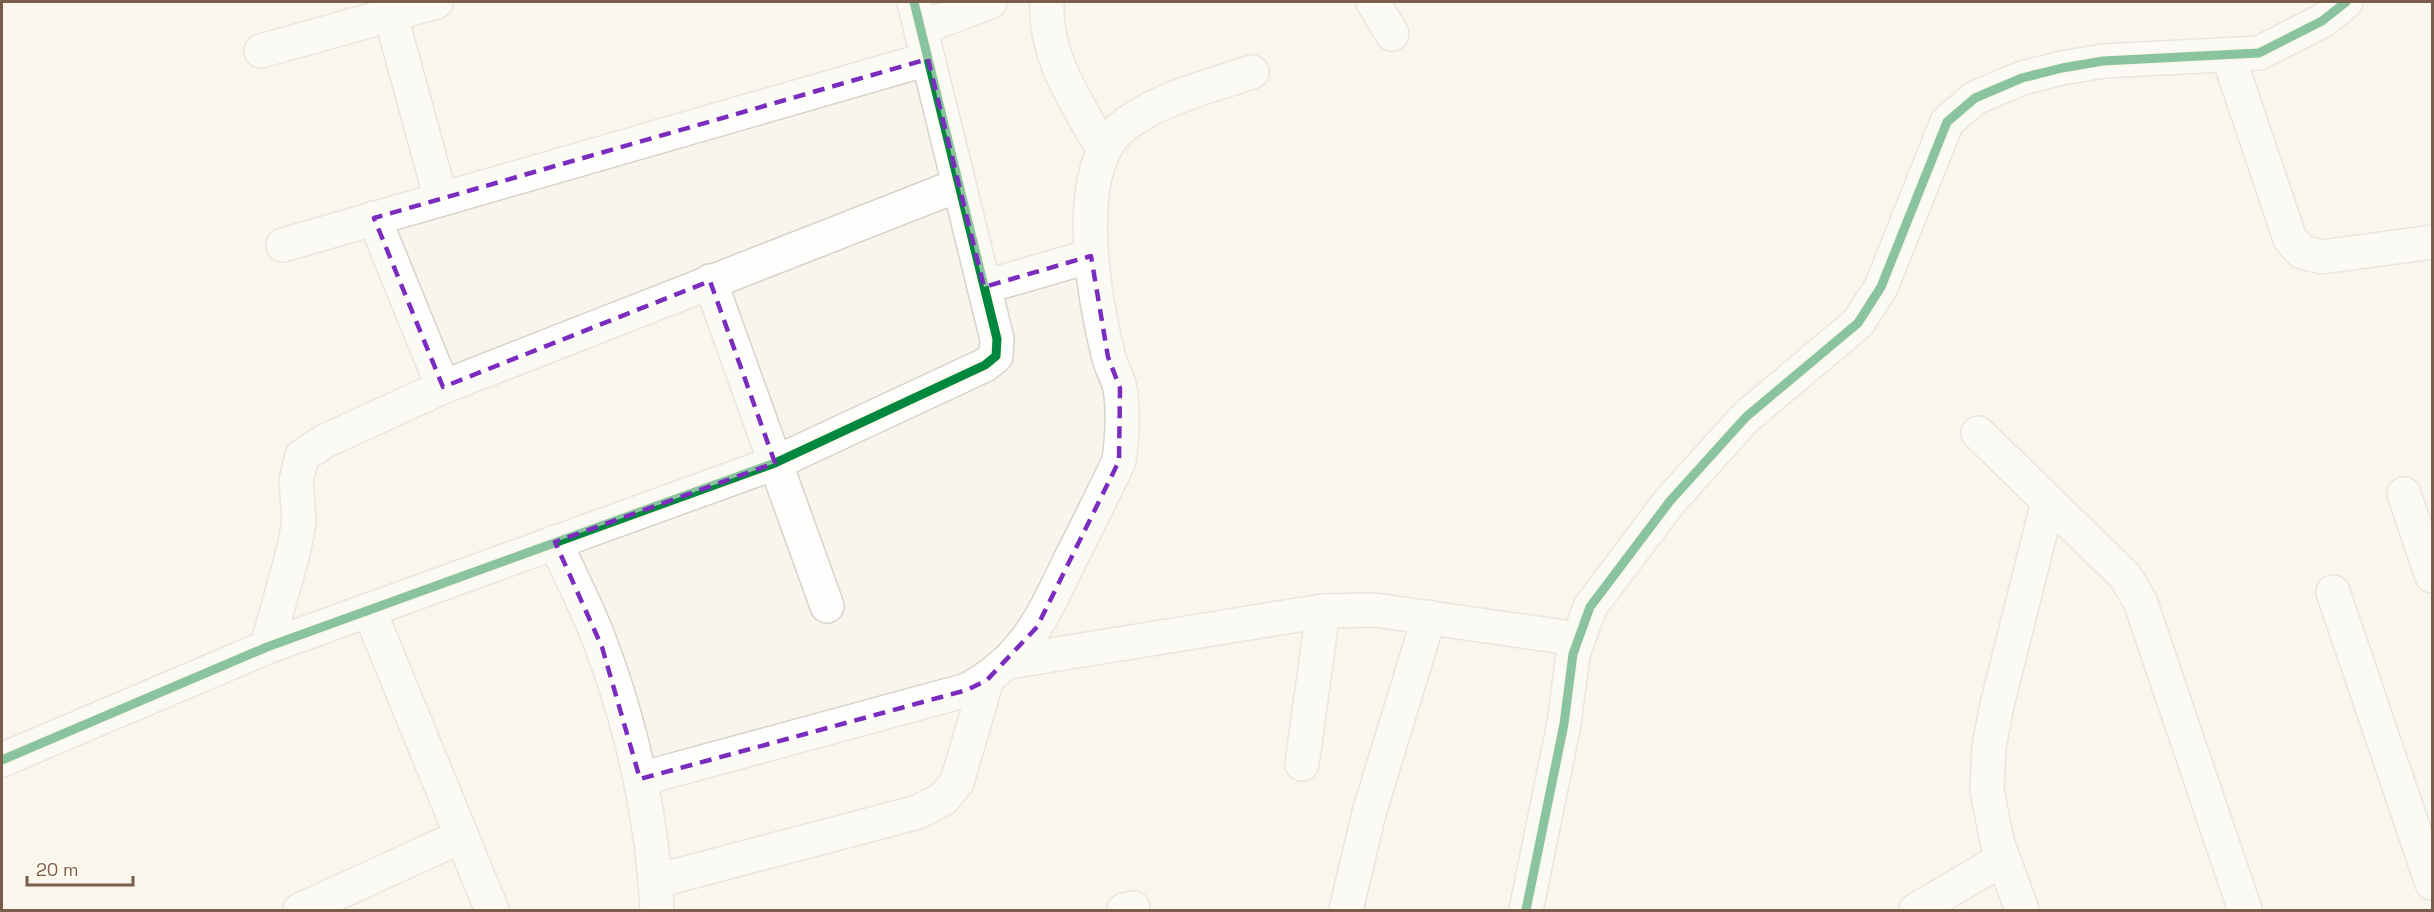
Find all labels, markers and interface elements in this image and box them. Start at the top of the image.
scale bar [27,849,134,887]
text: 20 m [36,858,79,881]

